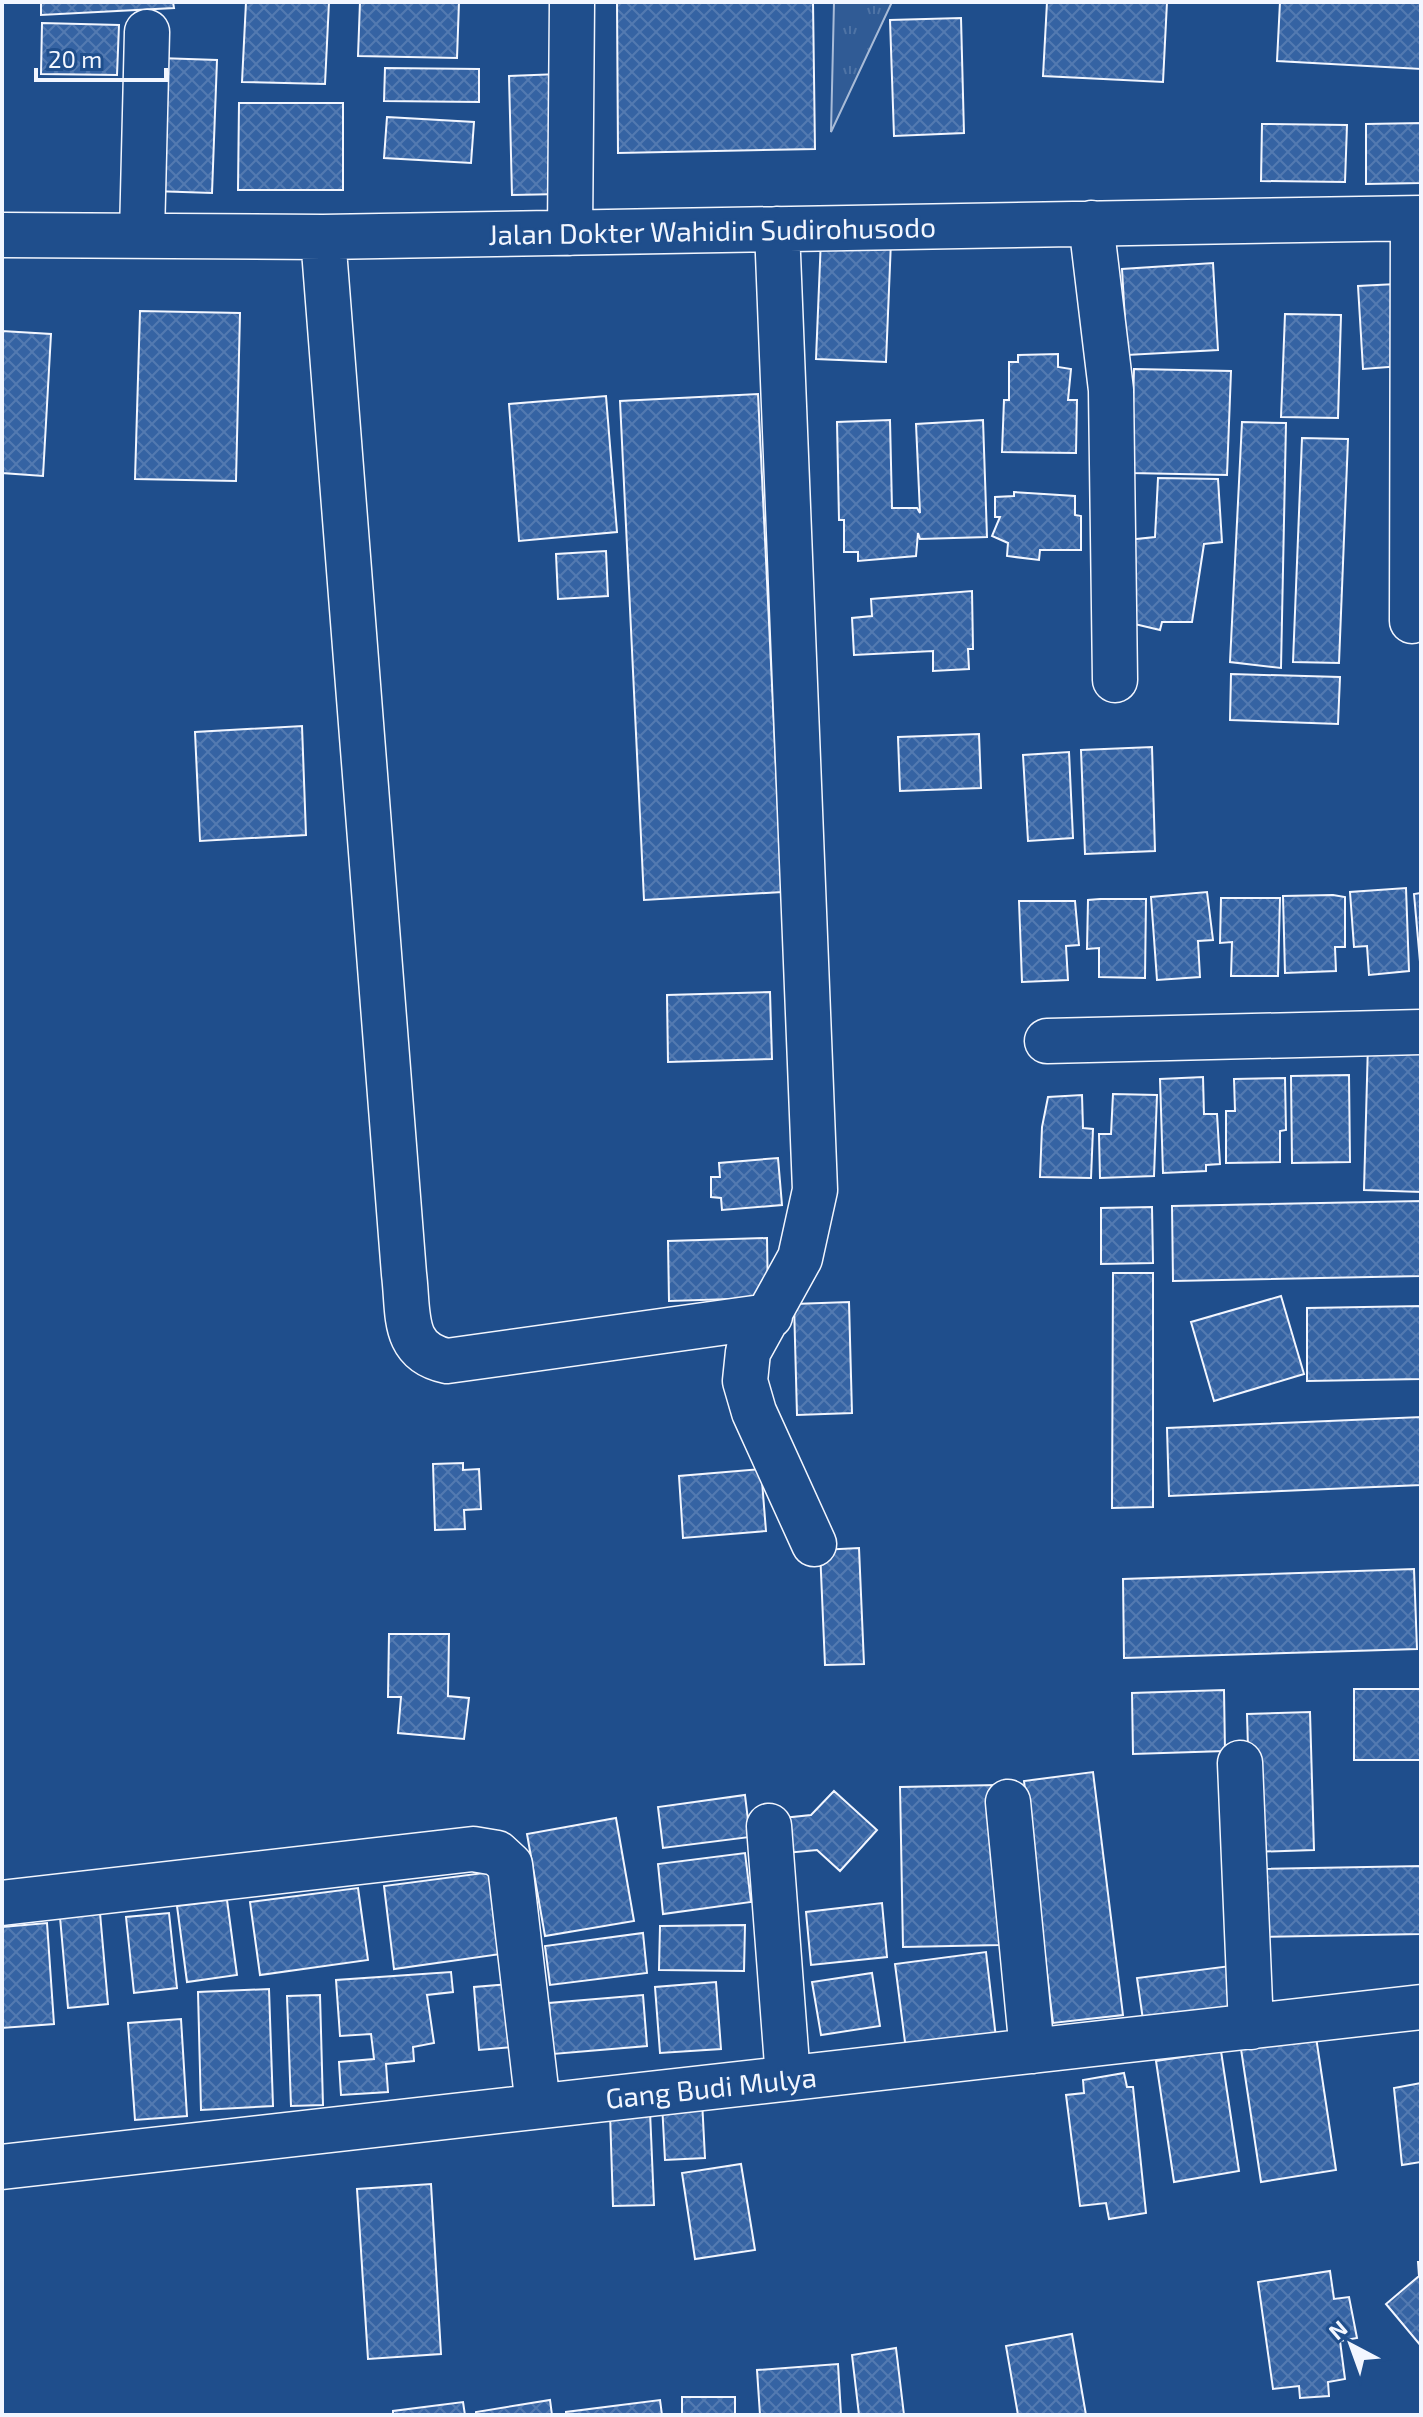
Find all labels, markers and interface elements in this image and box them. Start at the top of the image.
scale bar [36,32,166,82]
text: 20 m [48,44,102,73]
street label: Jalan Dokter Wahidin Sudirohusodo [488,209,936,251]
street label: Gang Budi Mulya [604,2059,818,2115]
north arrow [1311,2305,1391,2385]
text: N [1323,2314,1352,2344]

